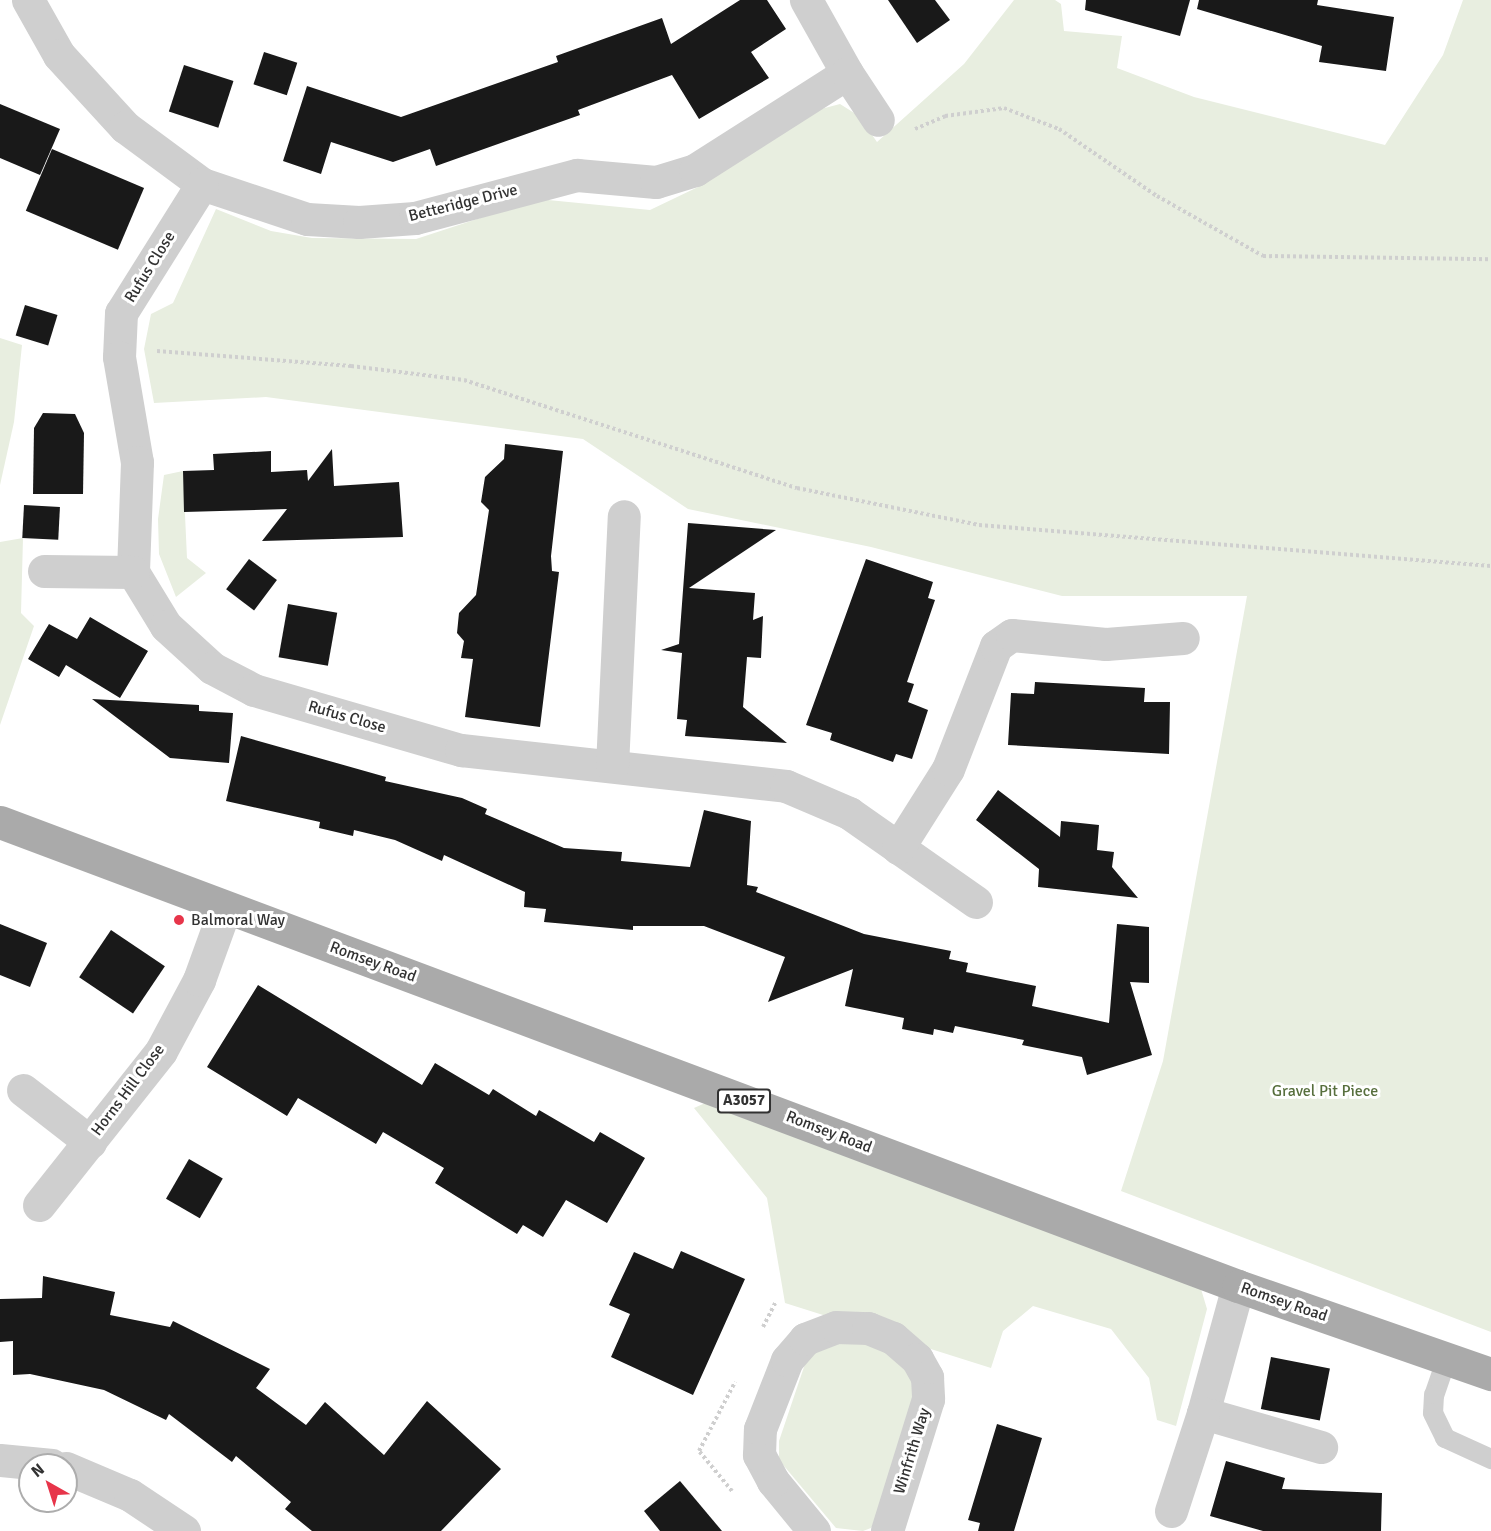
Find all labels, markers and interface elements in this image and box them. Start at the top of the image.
street label: Betteridge Drive [407,180,519,226]
street label: Rufus Close [121,228,179,306]
street label: Rufus Close [306,697,388,737]
place label: Balmoral Way [191,910,285,930]
marker: Balmoral Way [172,913,186,927]
street label: Romsey Road [327,937,419,987]
street label: Horns Hill Close [87,1040,169,1140]
park label: Gravel Pit Piece [1272,1081,1378,1101]
road number: A3057 [717,1089,771,1113]
street label: Romsey Road [783,1107,875,1157]
street label: Romsey Road [1238,1278,1330,1326]
street label: Winfrith Way [890,1406,934,1496]
north arrow [18,1453,78,1513]
text: N [27,1459,49,1482]

